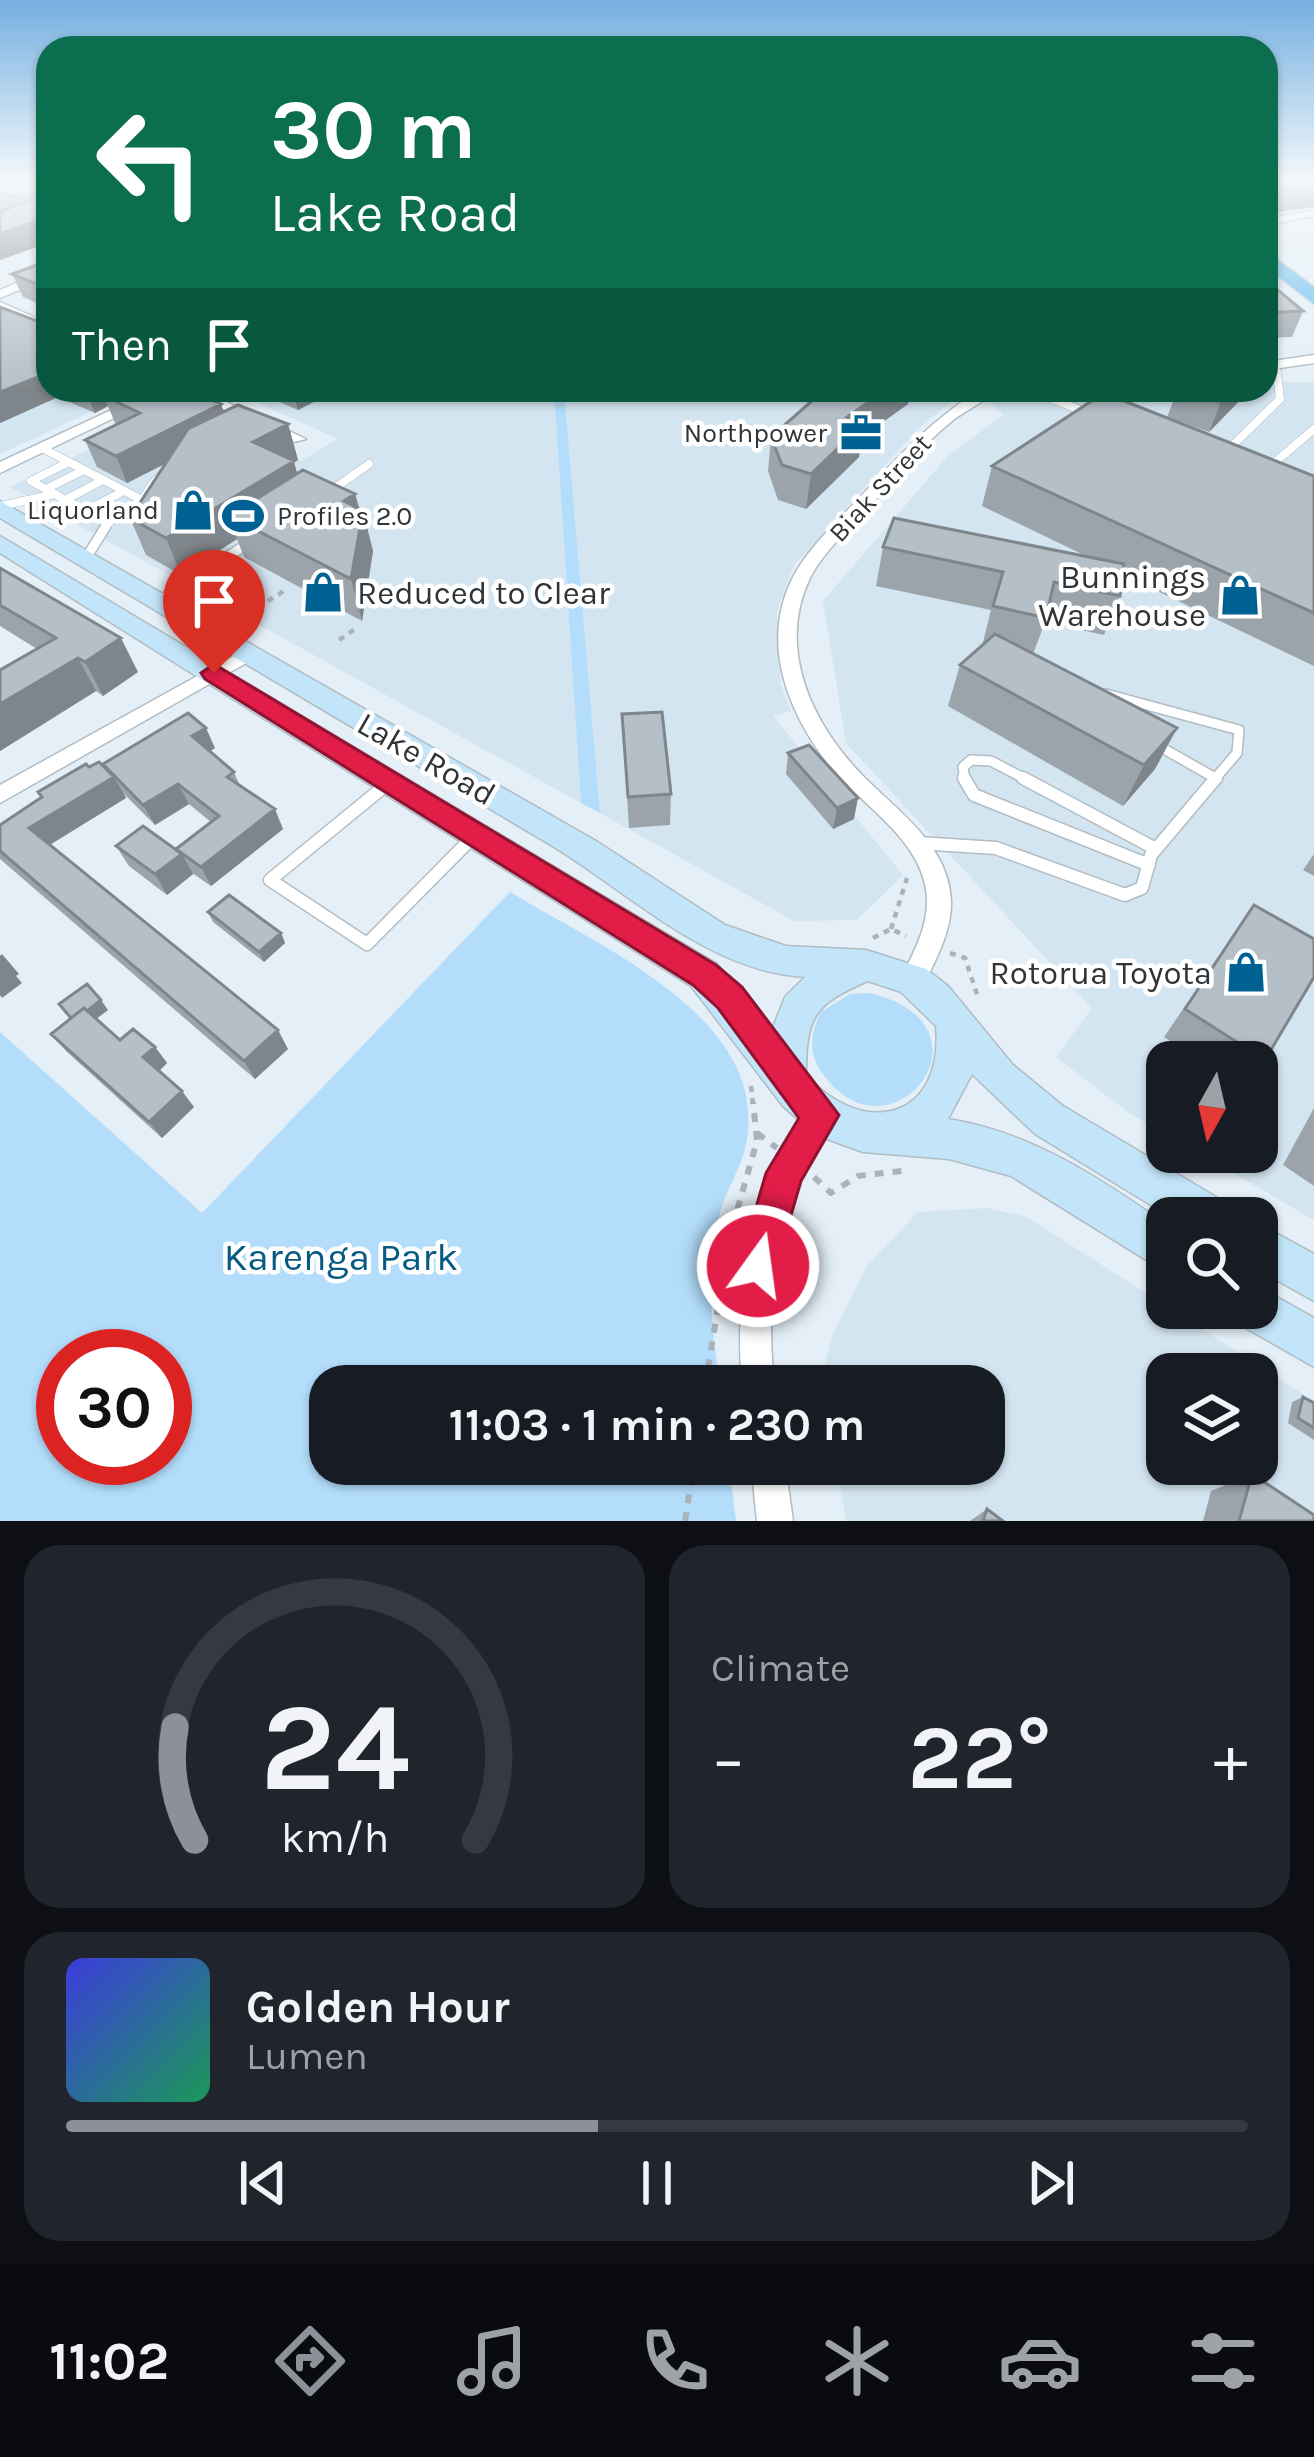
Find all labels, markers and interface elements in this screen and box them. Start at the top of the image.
text: 30 m [270,81,476,179]
icon: left [72,84,228,240]
text: Lake Road [270,181,520,245]
icon: arrive [196,312,262,378]
text: Then [72,319,172,371]
office icon: Northpower [838,410,884,456]
place label: Northpower [684,417,827,449]
street label: Biak Street [822,428,938,548]
shop icon: Liquorland [170,487,216,533]
sports icon: Profiles 2.0 [220,493,266,539]
place label: Liquorland [27,494,159,526]
place label: Profiles 2.0 [277,500,412,532]
pin [163,550,265,673]
place label: Bunnings Warehouse [1038,558,1206,634]
icon: arrive [181,568,247,634]
shop icon: Reduced to Clear [300,569,346,615]
shop icon: Bunnings Warehouse [1217,572,1263,618]
place label: Reduced to Clear [357,574,610,612]
street label: Lake Road [351,704,502,814]
shop icon: Rotorua Toyota [1223,949,1269,995]
place label: Rotorua Toyota [989,954,1212,992]
north arrow [1146,1041,1278,1173]
map controls [1146,1041,1278,1485]
button: search [1146,1197,1278,1329]
position arrow [695,1203,821,1329]
park label: Karenga Park [224,1234,458,1280]
speed limit sign: 30 [36,1329,192,1485]
button: layers [1146,1353,1278,1485]
text: 11:03 · 1 min · 230 m [449,1399,865,1451]
text: Climate [711,1645,850,1691]
text: 24 [260,1675,409,1820]
text: 22° [908,1705,1051,1811]
text: − [711,1720,746,1798]
text: + [1213,1720,1248,1798]
text: km/h [280,1812,389,1862]
text: Golden Hour [246,1981,510,2033]
text: Lumen [246,2033,368,2079]
icon: previous [230,2150,296,2216]
icon: pause [624,2150,690,2216]
icon: next [1018,2150,1084,2216]
icon: directions [268,2319,352,2403]
icon: music [450,2319,534,2403]
icon: phone [633,2319,717,2403]
icon: climate [815,2319,899,2403]
icon: car [998,2319,1082,2403]
icon: filters [1181,2319,1265,2403]
text: 11:02 [49,2329,169,2393]

